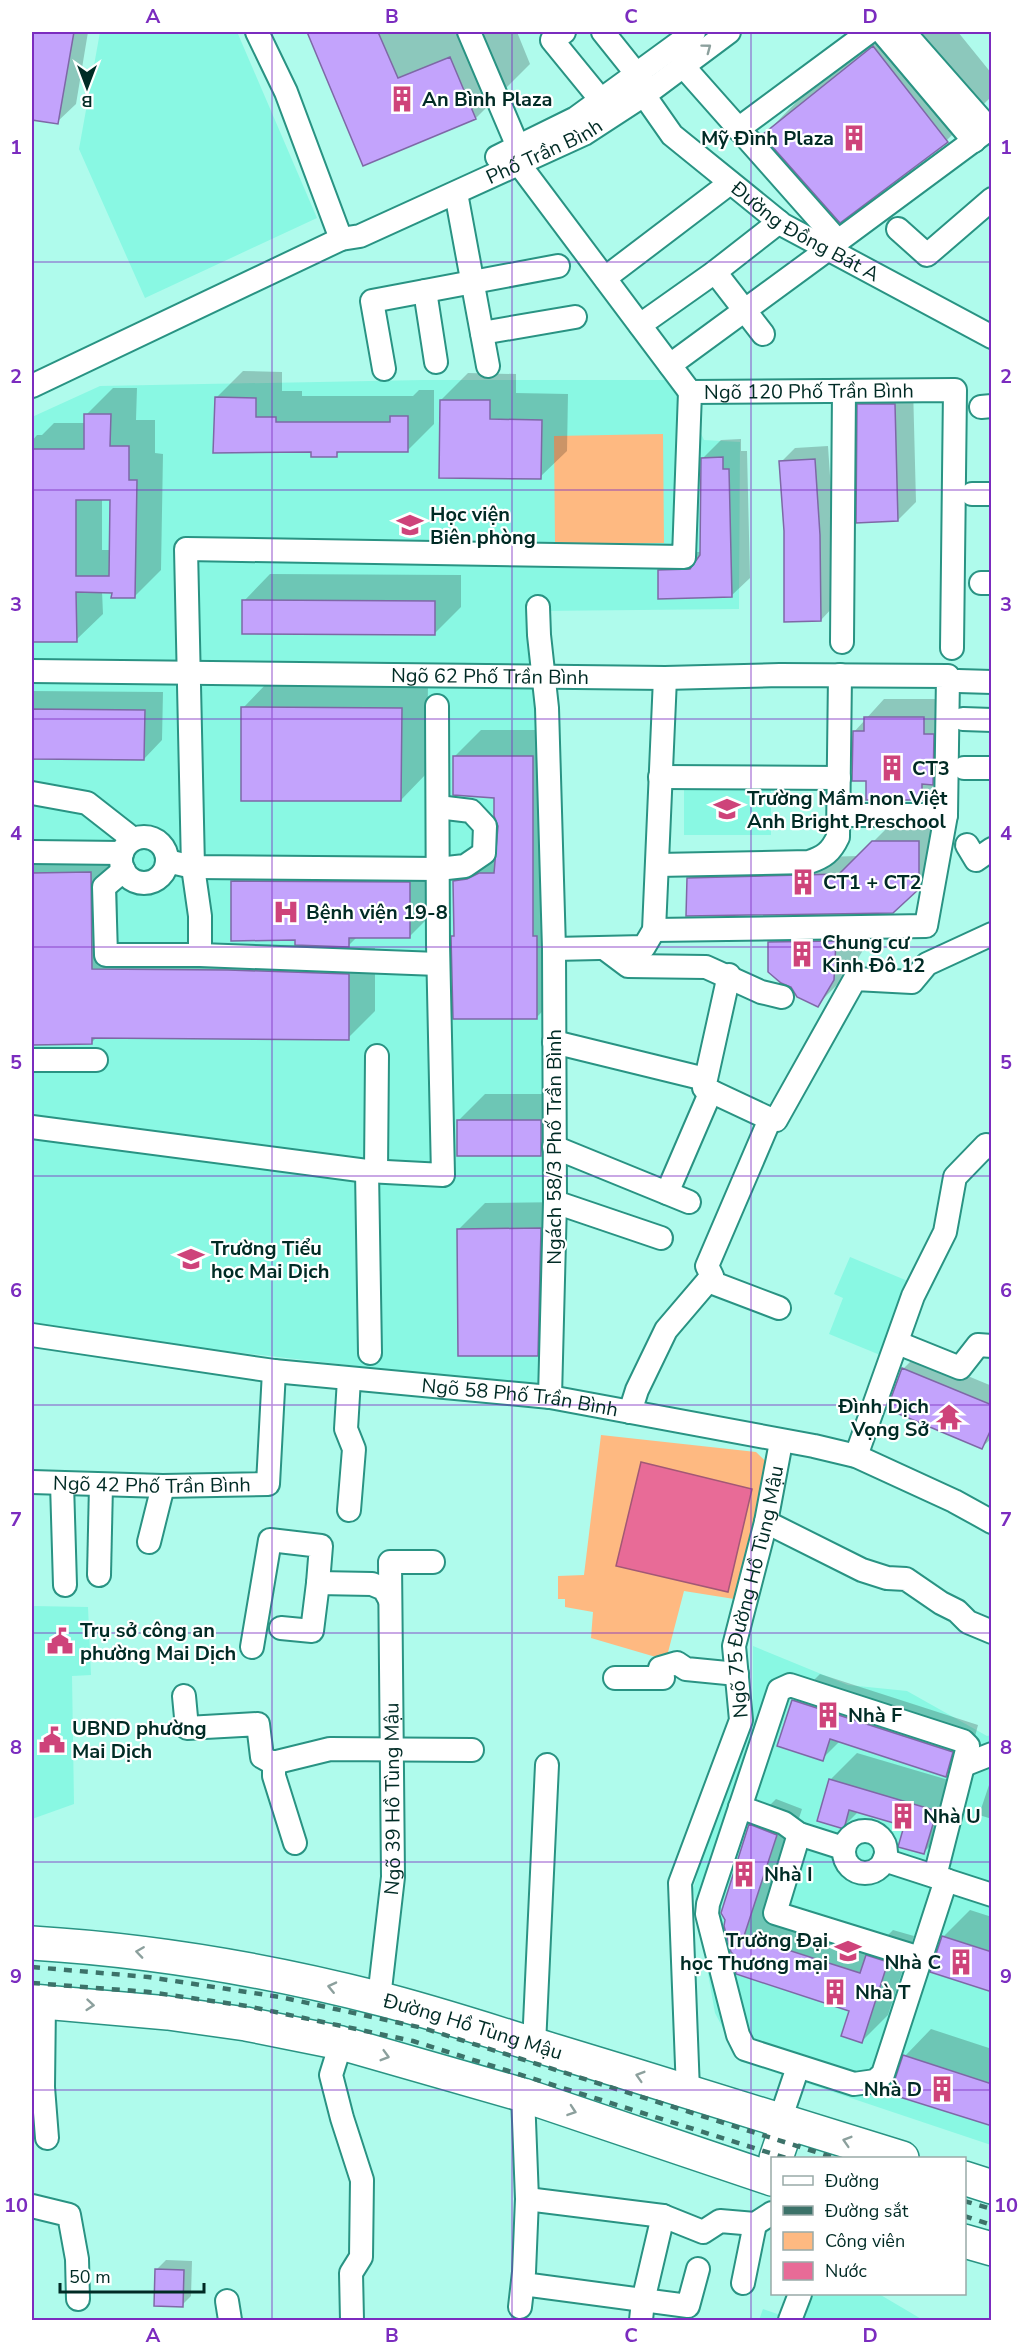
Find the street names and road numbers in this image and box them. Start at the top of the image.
street label: Phố Trần Bình [481,112,608,190]
street label: Đường Đồng Bát A [725,174,885,288]
street label: Ngõ 120 Phố Trần Bình [704,377,914,405]
street label: Ngõ 62 Phố Trần Bình [391,661,589,691]
street label: Ngách 58/3 Phố Trần Bình [541,1029,568,1265]
street label: Ngõ 58 Phố Trần Bình [420,1371,620,1423]
street label: Ngõ 75 Đường Hồ Tùng Mậu [721,1463,790,1719]
street label: Ngõ 42 Phố Trần Bình [53,1469,251,1500]
street label: Ngõ 39 Hồ Tùng Mậu [378,1702,407,1896]
street label: Đường Hồ Tùng Mậu [380,1986,566,2066]

